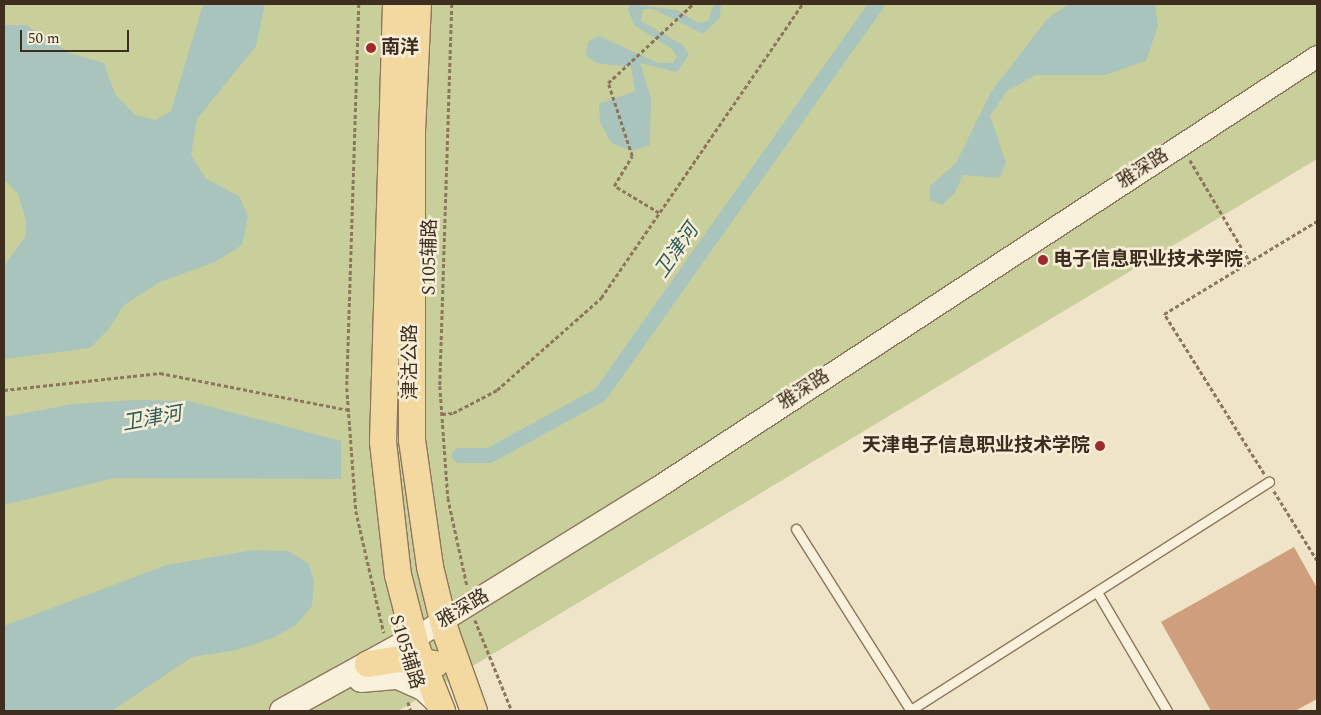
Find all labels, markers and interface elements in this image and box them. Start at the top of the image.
scale bar [22,20,131,52]
text: 50 m [28,27,60,50]
place label: 南洋 [381,37,419,59]
marker: 南洋 [365,42,377,54]
street label: 雅深路 [1113,144,1173,194]
street label: S105辅路 [418,219,442,295]
water label: 卫津河 [650,220,704,282]
place label: 电子信息职业技术学院 [1053,249,1243,271]
marker: 电子信息职业技术学院 [1037,254,1049,266]
street label: 津沽公路 [400,324,422,400]
street label: 雅深路 [774,365,834,415]
water label: 卫津河 [120,402,184,436]
place label: 天津电子信息职业技术学院 [862,435,1090,457]
marker: 天津电子信息职业技术学院 [1094,440,1106,452]
street label: 雅深路 [433,585,493,633]
street label: S105辅路 [384,612,428,692]

